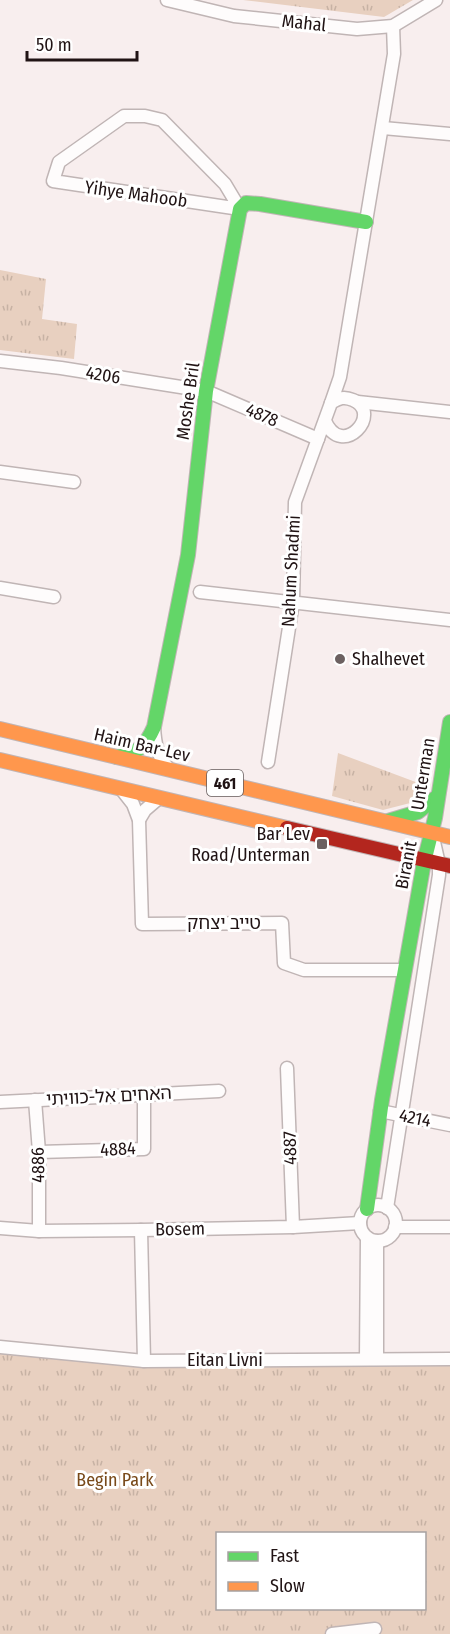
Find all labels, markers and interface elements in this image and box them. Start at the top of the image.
street label: Mahal [281,10,328,36]
scale bar [27,24,136,62]
text: 50 m [36,34,72,56]
street label: Yihye Mahoob [83,176,189,212]
street label: 4206 [84,361,122,389]
street label: Moshe Bril [172,361,204,441]
street label: 4878 [242,398,282,432]
street label: Nahum Shadmi [277,515,305,627]
place label: Shalhevet [352,648,425,670]
marker: Shalhevet [333,652,347,666]
street label: Haim Bar-Lev [92,723,192,767]
street label: Unterman [406,736,440,812]
road number: 461 [207,770,243,796]
place label: Bar Lev Road/Unterman [191,823,310,866]
marker: Bar Lev Road/Unterman [315,837,329,851]
street label: Biranit [391,839,421,891]
street label: טייב יצחק [187,912,261,934]
street label: האחים אל-כוויתי [46,1082,172,1110]
street label: 4214 [397,1104,433,1132]
street label: 4887 [278,1131,302,1165]
street label: 4884 [100,1137,137,1161]
street label: 4886 [27,1147,49,1183]
street label: Bosem [155,1218,205,1240]
street label: Eitan Livni [187,1349,263,1371]
park label: Begin Park [76,1469,154,1491]
legend [216,1532,426,1610]
text: Fast [270,1545,299,1567]
text: Slow [270,1575,305,1597]

